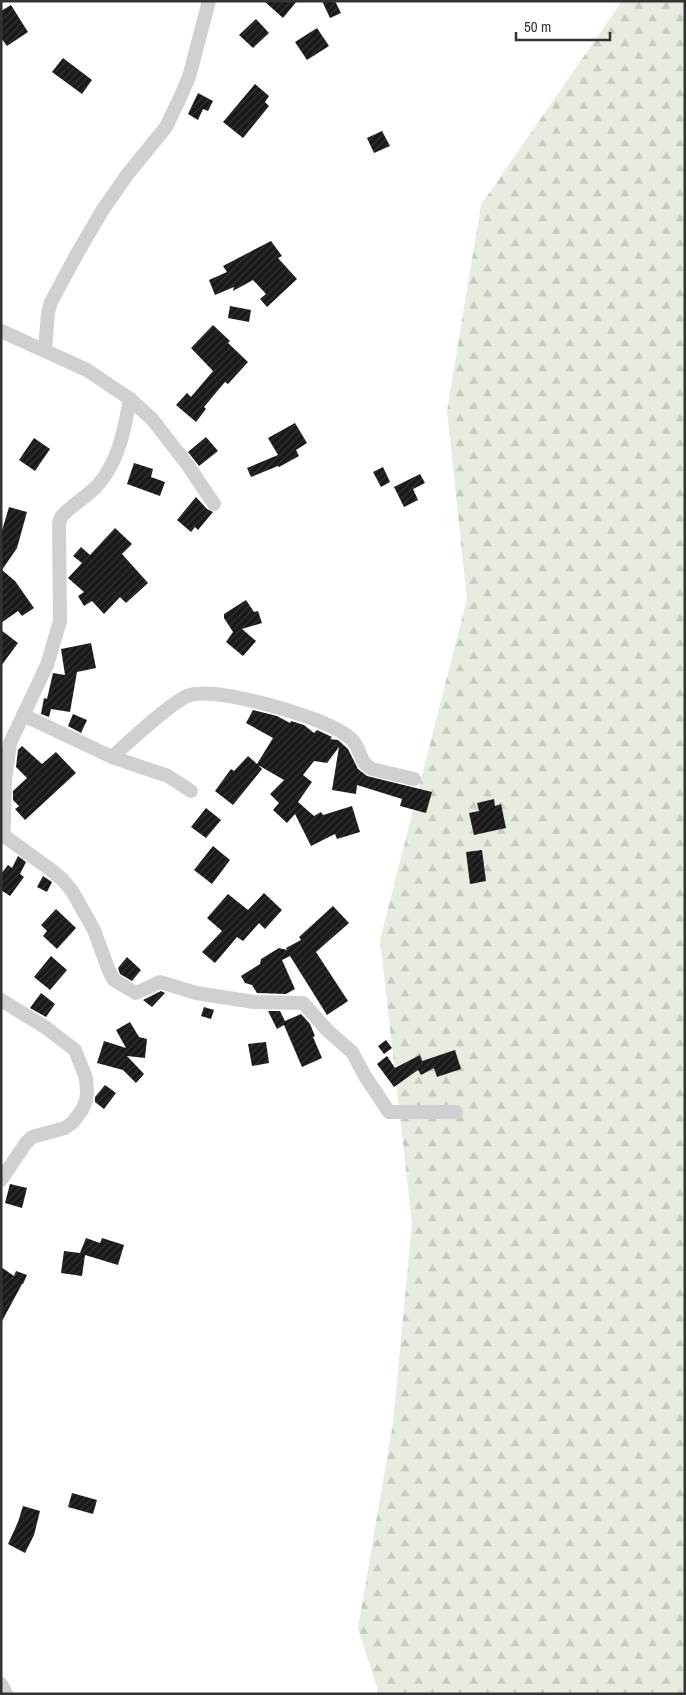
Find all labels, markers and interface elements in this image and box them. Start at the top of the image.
scale bar [516,10,610,42]
text: 50 m [524,16,551,37]

